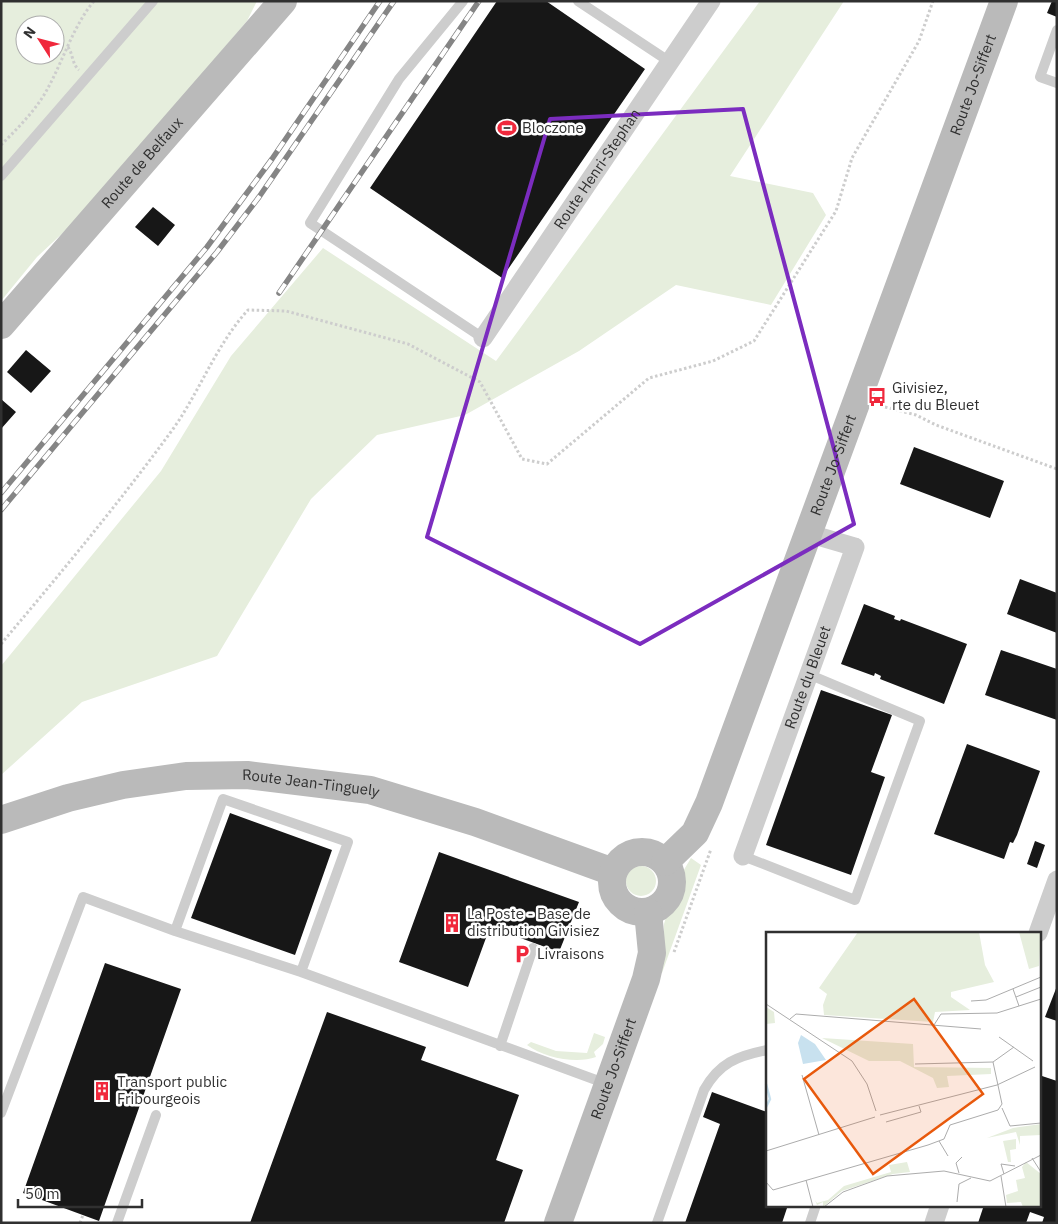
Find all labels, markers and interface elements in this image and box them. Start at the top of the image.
north arrow [15,15,65,65]
text: N [19,23,40,42]
street label: Route Jo-Siffert [945,31,1000,138]
street label: Route Henri-Stephan [549,105,644,233]
street label: Route de Belfaux [97,113,187,212]
sports icon: Bloczone [496,117,518,139]
place label: Bloczone [522,118,584,137]
place label: Givisiez, rte du Bleuet [892,378,979,414]
bus stop icon: Givisiez, rte du Bleuet [866,386,888,408]
street label: Route Jo-Siffert [806,412,860,518]
street label: Route du Bleuet [780,623,835,731]
street label: Route Jean-Tinguely [242,765,382,802]
place label: La Poste - Base de distribution Givisiez [467,904,599,940]
building icon: La Poste - Base de distribution Givisiez [441,912,463,934]
inset map [766,932,1040,1206]
parking icon: Livraisons [511,943,533,965]
place label: Livraisons [537,944,604,963]
street label: Route Jo-Siffert [586,1015,640,1122]
place label: Transport public Fribourgeois [117,1072,227,1108]
building icon: Transport public Fribourgeois [91,1080,113,1102]
scale bar [18,1176,141,1208]
text: 50 m [25,1184,60,1203]

